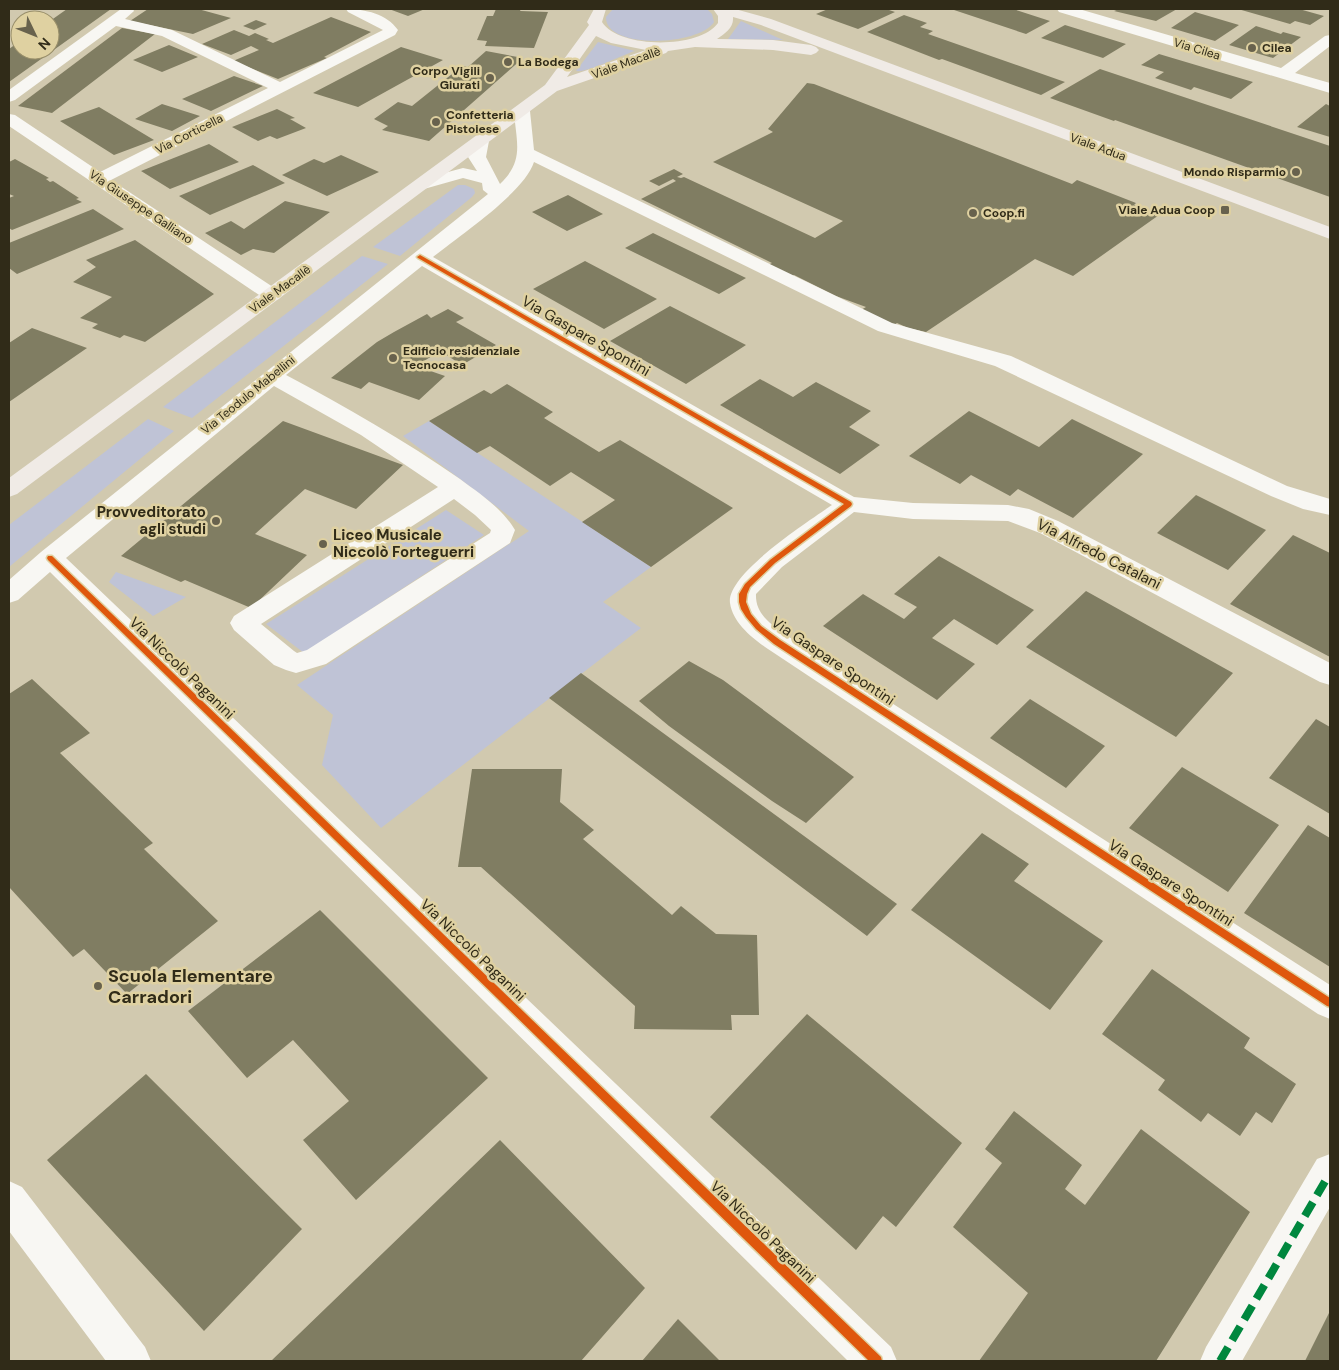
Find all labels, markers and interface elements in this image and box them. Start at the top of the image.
north arrow [10,10,60,60]
text: N [34,34,55,54]
street label: Via Cilea [1172,34,1222,64]
place label: Cilea [1262,40,1292,56]
marker: Cilea [1246,42,1258,54]
street label: Viale Macallè [589,43,663,83]
place label: La Bodega [518,54,579,70]
marker: La Bodega [502,56,514,68]
place label: Corpo Vigili Giurati [412,63,480,93]
marker: Corpo Vigili Giurati [484,72,496,84]
place label: Confetteria Pistoiese [446,107,514,137]
street label: Via Corticella [152,110,226,158]
marker: Confetteria Pistoiese [430,116,442,128]
street label: Viale Adua [1068,129,1128,165]
place label: Mondo Risparmio [1184,164,1286,180]
street label: Via Giuseppe Galliano [86,166,196,248]
marker: Mondo Risparmio [1290,166,1302,178]
place label: Viale Adua Coop [1118,202,1215,218]
marker: Viale Adua Coop [1219,204,1231,216]
place label: Coop.fi [983,205,1025,221]
marker: Coop.fi [967,207,979,219]
street label: Viale Macallè [246,261,314,317]
street label: Via Gaspare Spontini [518,291,654,381]
place label: Edificio residenziale Tecnocasa [403,343,520,373]
street label: Via Teodulo Mabellini [198,352,298,438]
marker: Edificio residenziale Tecnocasa [387,352,399,364]
place label: Provveditorato agli studi [97,502,206,539]
street label: Via Alfredo Catalani [1034,514,1164,594]
marker: Provveditorato agli studi [210,515,222,527]
place label: Liceo Musicale Niccolò Forteguerri [333,525,474,562]
marker: Liceo Musicale Niccolò Forteguerri [317,538,329,550]
street label: Via Niccolò Paganini [125,612,239,724]
street label: Via Gaspare Spontini [767,612,899,710]
street label: Via Gaspare Spontini [1105,835,1237,931]
street label: Via Niccolò Paganini [416,894,530,1006]
place label: Scuola Elementare Carradori [108,964,273,1009]
marker: Scuola Elementare Carradori [92,980,104,992]
street label: Via Niccolò Paganini [706,1176,820,1288]

